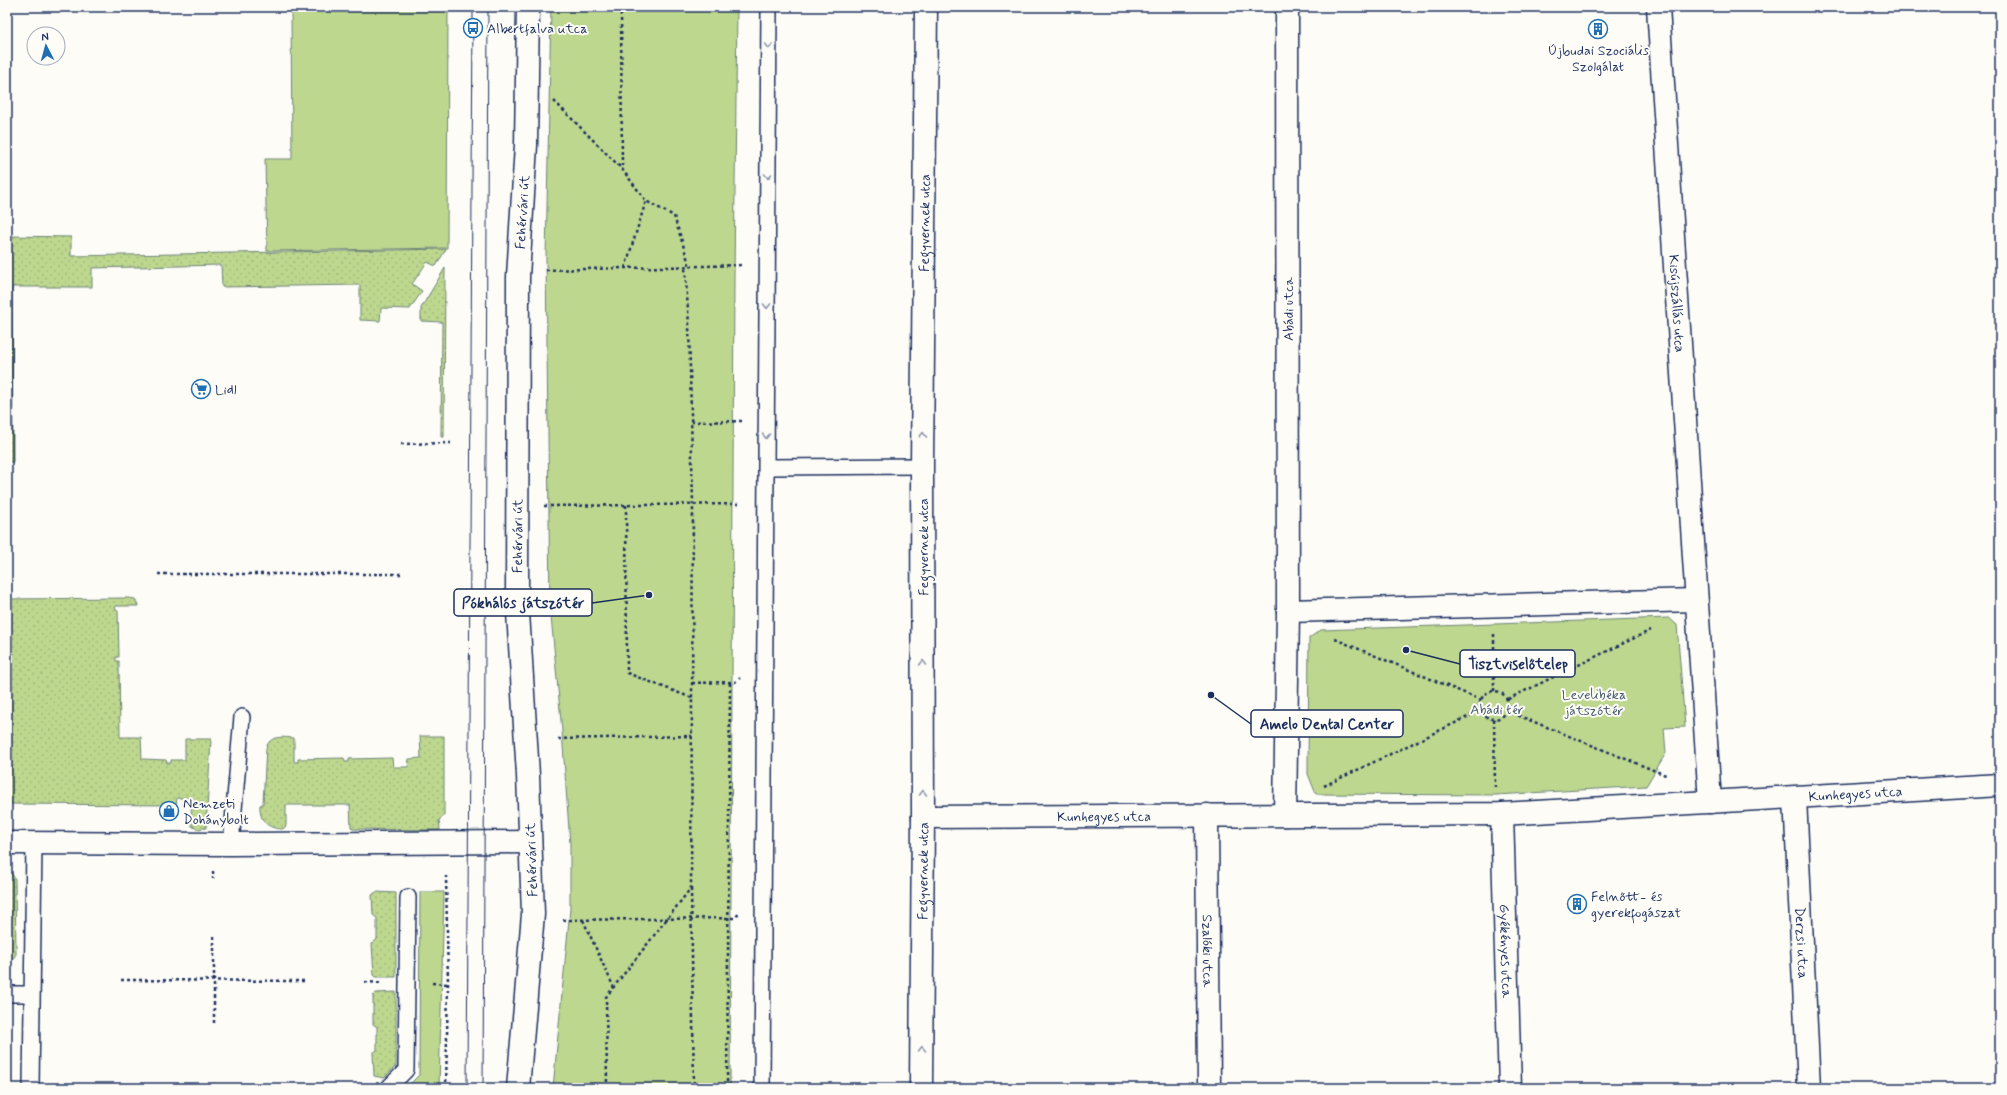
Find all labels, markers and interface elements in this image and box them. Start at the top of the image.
bus stop icon: Albertfalva utca [462,17,484,39]
building icon: Újbudai Szociális Szolgálat [1587,18,1609,40]
place label: Albertfalva utca [487,20,587,38]
north arrow [26,26,66,66]
text: N [41,30,49,44]
place label: Újbudai Szociális Szolgálat [1547,42,1649,76]
one-way arrow [765,43,773,49]
one-way arrow [764,173,772,179]
street label: Fehérvári út [512,174,534,250]
street label: Fegyvernek utca [916,174,936,272]
street label: Kisújszállás utca [1664,254,1689,353]
street label: Abádi utca [1280,276,1298,341]
one-way arrow [763,303,771,309]
supermarket icon: Lidl [190,378,212,400]
place label: Lidl [215,381,237,399]
one-way arrow [919,432,927,438]
one-way arrow [762,433,770,439]
street label: Fehérvári út [509,498,527,573]
street label: Fegyvernek utca [915,498,935,596]
callout: Pókhálós játszótér [454,589,592,616]
text: Pókhálós játszótér [462,594,585,614]
callout: Tisztviselőtelep [1460,650,1575,677]
text: Tisztviselőtelep [1468,655,1568,675]
one-way arrow [919,660,927,666]
park label: Levelibéka játszótér [1562,686,1626,720]
park label: Abádi tér [1470,701,1524,719]
callout: Amelo Dental Center [1251,710,1403,737]
text: Amelo Dental Center [1260,715,1395,735]
street label: Kunhegyes utca [1808,783,1903,806]
one-way arrow [919,790,927,796]
place label: Nemzeti Dohánybolt [183,795,249,829]
shop icon: Nemzeti Dohánybolt [158,800,180,822]
street label: Kunhegyes utca [1057,808,1151,826]
street label: Fehérvári út [522,822,542,897]
street label: Fegyvernek utca [914,822,934,920]
place label: Felnőtt- és gyerekfogászat [1591,888,1681,924]
building icon: Felnőtt- és gyerekfogászat [1566,893,1588,915]
street label: Gyékényes utca [1495,904,1515,999]
street label: Derzsi utca [1790,907,1812,979]
street label: Szalóki utca [1198,915,1216,988]
one-way arrow [918,1046,926,1052]

